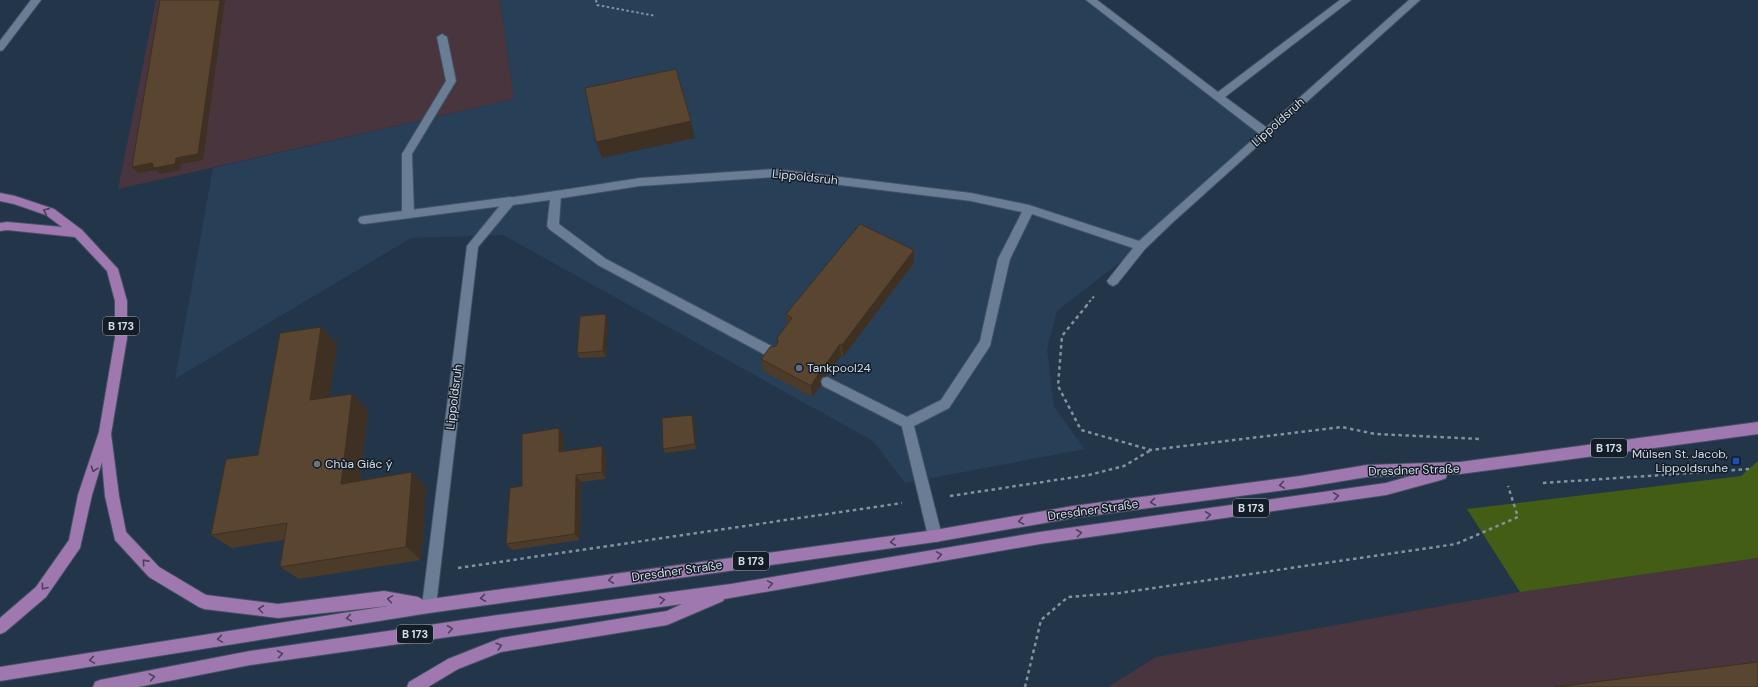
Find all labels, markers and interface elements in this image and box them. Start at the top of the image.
street label: Lippoldsruh [1248,94,1308,150]
street label: Lippoldsruh [771,166,839,188]
one-way arrow [43,208,50,216]
road number: B 173 [103,317,139,335]
place label: Tankpool24 [807,360,871,376]
street label: Lippoldsruh [442,363,466,431]
marker: Tankpool24 [794,363,804,373]
road number: B 173 [1591,439,1627,457]
place label: Mülsen St. Jacob, Lippoldsruhe [1632,446,1728,476]
place label: Chùa Giác ý [325,456,393,472]
marker: Mülsen St. Jacob, Lippoldsruhe [1731,456,1741,466]
marker: Chùa Giác ý [312,459,322,469]
street label: Dresdner Straße [1368,460,1460,480]
one-way arrow [90,465,99,472]
one-way arrow [1279,480,1285,489]
one-way arrow [1333,492,1339,501]
street label: Dresdner Straße [1047,496,1140,524]
one-way arrow [1150,497,1156,506]
road number: B 173 [1233,499,1269,517]
one-way arrow [1205,511,1211,520]
one-way arrow [1018,516,1024,525]
one-way arrow [1076,529,1082,538]
one-way arrow [890,537,896,546]
one-way arrow [936,551,942,560]
road number: B 173 [733,552,769,570]
street label: Dresdner Straße [631,557,724,585]
one-way arrow [142,559,149,566]
one-way arrow [608,575,614,584]
one-way arrow [767,580,773,589]
one-way arrow [41,583,49,590]
one-way arrow [480,593,486,602]
one-way arrow [387,595,393,604]
one-way arrow [659,596,665,605]
one-way arrow [258,605,264,614]
one-way arrow [346,613,352,622]
road number: B 173 [397,625,433,643]
one-way arrow [447,625,453,634]
one-way arrow [217,634,224,643]
one-way arrow [495,642,502,651]
one-way arrow [276,650,283,659]
one-way arrow [89,655,95,663]
one-way arrow [149,673,155,682]

